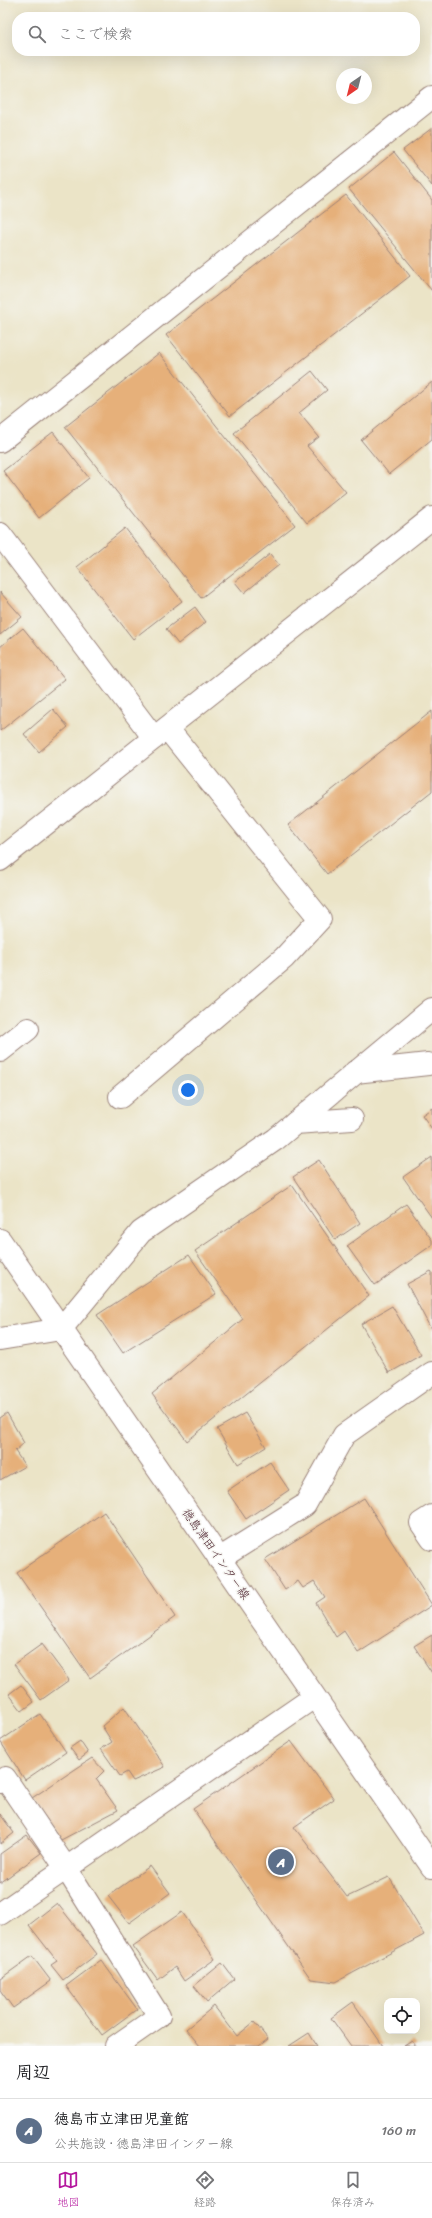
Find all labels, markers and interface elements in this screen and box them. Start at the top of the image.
search box [12,12,420,56]
text: ここで検索 [58,21,133,47]
icon: search [26,23,48,45]
north arrow [336,68,372,104]
your location [178,1080,198,1100]
street label: 徳島津田インター線 [176,1504,256,1604]
pin: A [268,1847,294,1877]
map controls [384,1998,420,2034]
button: locate [384,1998,420,2034]
text: 周辺 [16,2057,50,2087]
text: 徳島市立津田児童館 [54,2106,189,2132]
text: A [25,2119,33,2142]
text: 160 m [381,2119,416,2142]
text: 公共施設 · 徳島津田インター線 [54,2132,233,2155]
tab: 地図 [57,2169,79,2212]
tab: 経路 [194,2169,216,2212]
tab: 保存済み [331,2169,375,2212]

